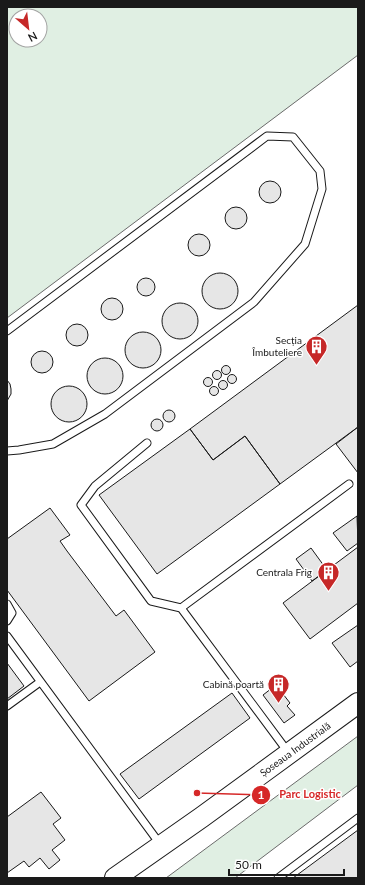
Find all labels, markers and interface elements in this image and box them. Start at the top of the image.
north arrow [8,8,48,48]
text: N [26,30,40,45]
building icon: Secția Îmbuteliere [304,333,330,366]
place label: Secția Îmbuteliere [251,334,302,358]
building icon: Centrala Frig [315,559,341,592]
place label: Centrala Frig [256,566,312,578]
building icon: Cabină poartă [266,671,292,704]
place label: Cabină poartă [203,678,264,690]
street label: Șoseaua Industrială [257,719,333,779]
callout: Parc Logistic [251,783,349,806]
text: 1 [258,787,265,802]
text: Parc Logistic [279,787,342,800]
scale bar [229,851,344,877]
text: 50 m [235,857,262,872]

